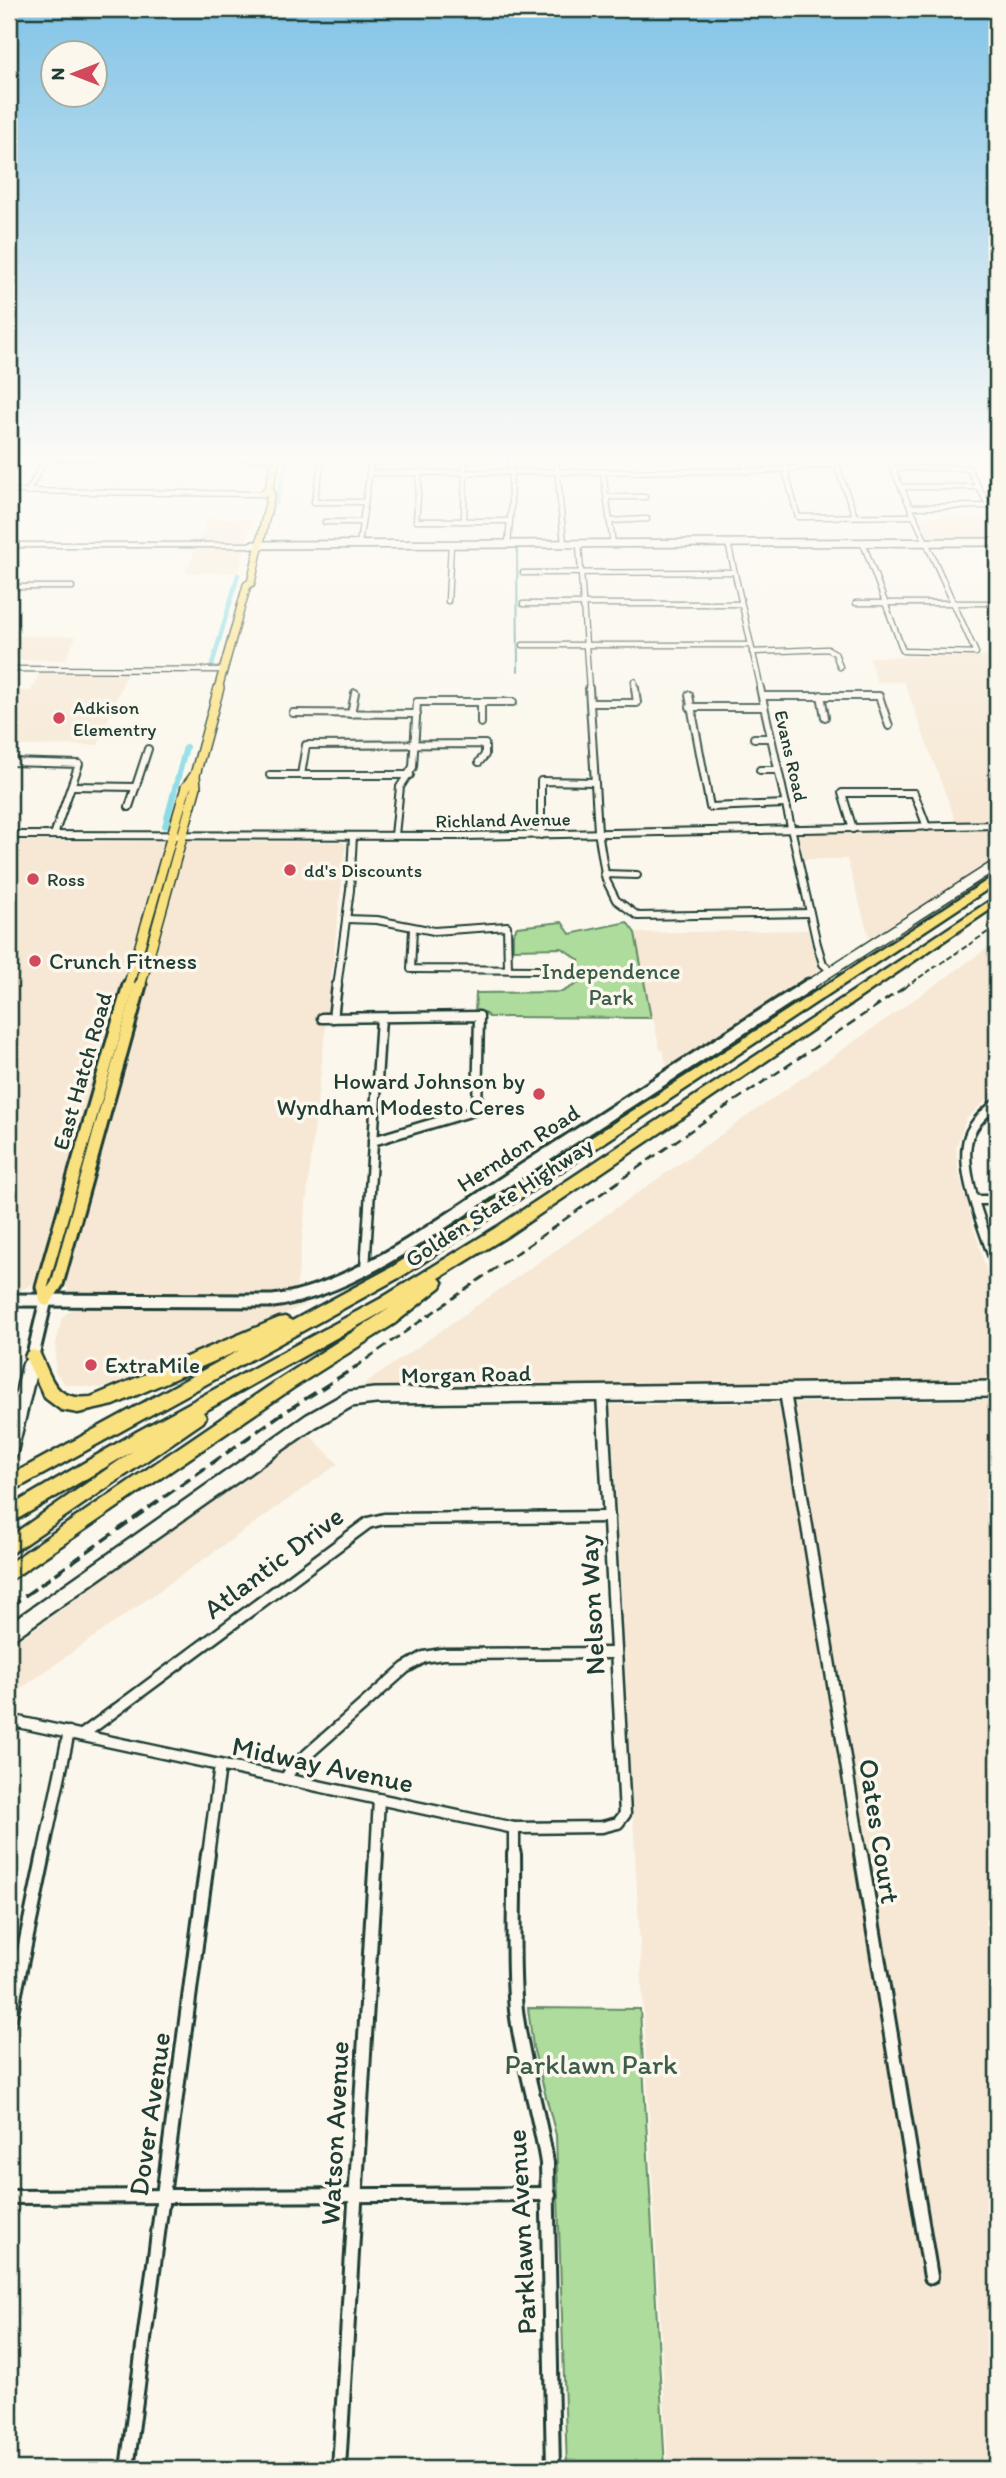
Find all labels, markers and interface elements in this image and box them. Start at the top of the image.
north arrow [38,38,108,108]
text: N [46,68,69,80]
place label: Adkison Elementry [73,696,156,741]
street label: Evans Road [769,708,813,805]
marker: Adkison Elementry [51,710,67,726]
street label: Richland Avenue [435,807,571,833]
place label: dd's Discounts [304,859,422,882]
marker: dd's Discounts [282,862,298,878]
place label: Ross [47,868,85,891]
marker: Ross [25,871,41,887]
place label: Crunch Fitness [49,947,197,975]
marker: Crunch Fitness [27,953,43,969]
park label: Independence Park [541,957,681,1011]
street label: East Hatch Road [46,988,118,1153]
place label: Howard Johnson by Wyndham Modesto Ceres [277,1067,525,1121]
marker: Howard Johnson by Wyndham Modesto Ceres [531,1086,547,1102]
street label: Herndon Road [451,1098,585,1198]
street label: Golden State Highway [400,1131,598,1273]
place label: ExtraMile [105,1351,200,1379]
marker: ExtraMile [83,1357,99,1373]
street label: Morgan Road [401,1359,532,1389]
street label: Atlantic Drive [196,1498,350,1626]
street label: Nelson Way [570,1534,612,1676]
street label: Midway Avenue [229,1728,417,1800]
street label: Oates Court [852,1756,908,1906]
street label: Dover Avenue [121,2030,177,2198]
street label: Watson Avenue [312,2040,356,2226]
park label: Parklawn Park [504,2047,678,2081]
street label: Parklawn Avenue [499,2128,543,2336]

